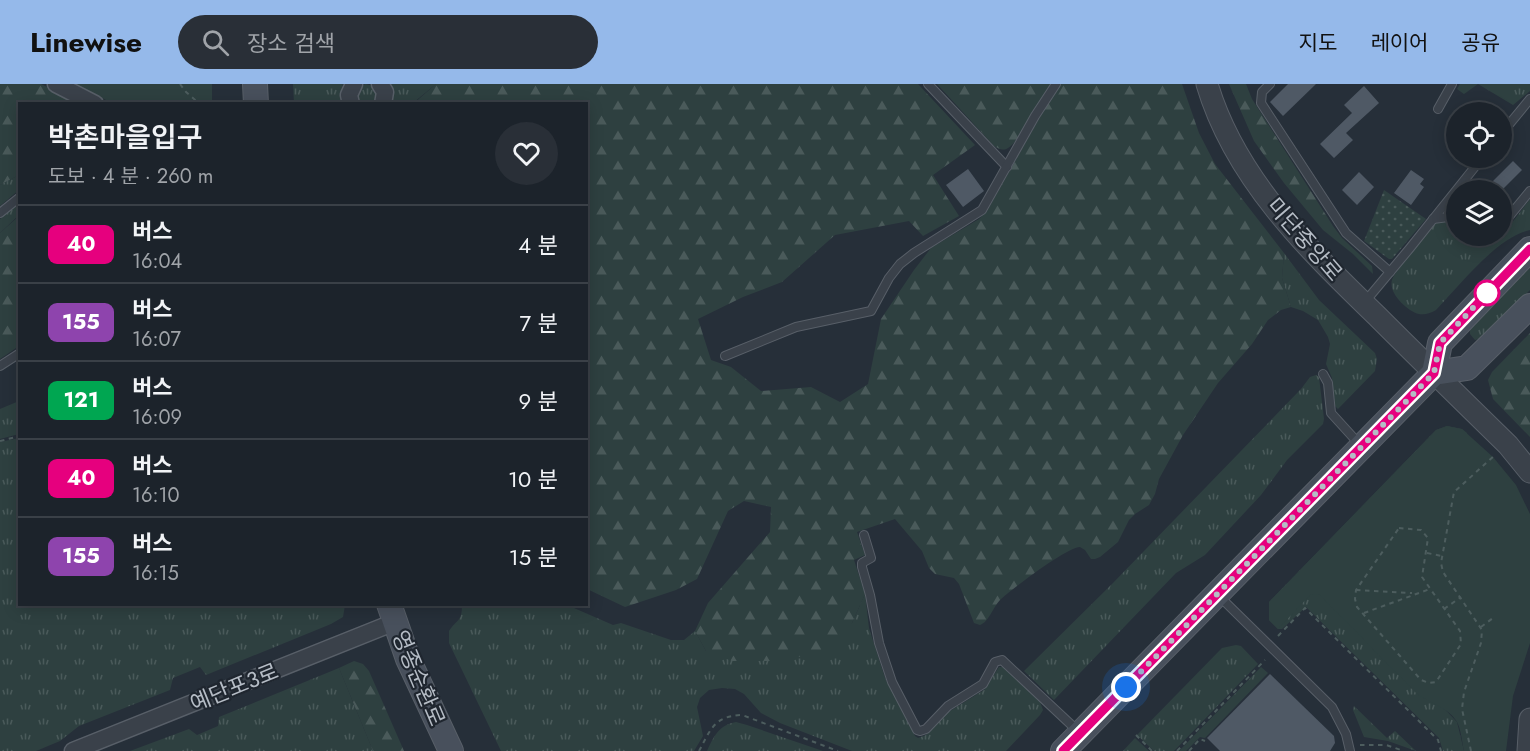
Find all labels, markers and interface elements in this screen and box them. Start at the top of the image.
search box [178,15,598,69]
text: Linewise [30,22,142,63]
icon: search [199,26,232,59]
text: 장소 검색 [247,27,335,59]
text: 지도 [1299,28,1337,58]
text: 레이어 [1370,28,1428,58]
text: 공유 [1461,28,1500,58]
map controls [1446,102,1512,246]
button: locate [1446,102,1512,168]
text: 박촌마을입구 [48,117,203,158]
button: heart [495,122,558,185]
text: 도보 · 4 분 · 260 m [48,162,213,191]
button: layers [1446,180,1512,246]
street label: 미단중앙로 [1260,190,1350,288]
text: 버스 [132,215,172,247]
text: 40 [67,229,95,259]
text: 4 분 [518,229,558,261]
text: 16:04 [132,247,182,276]
unlabelled marker [1474,280,1500,306]
text: 버스 [132,293,172,325]
text: 155 [62,307,100,337]
text: 7 분 [520,307,558,339]
text: 16:07 [132,325,181,354]
text: 버스 [132,371,172,403]
text: 121 [63,385,99,415]
text: 9 분 [518,385,558,417]
text: 16:09 [132,403,182,432]
text: 버스 [132,449,172,481]
text: 40 [67,463,95,493]
text: 10 분 [508,463,558,495]
text: 16:10 [132,481,180,510]
text: 버스 [132,527,172,559]
text: 155 [62,541,100,571]
text: 15 분 [509,541,558,573]
text: 16:15 [132,559,179,588]
street label: 영종순환로 [385,625,453,731]
street label: 예단포3로 [185,655,283,719]
your location [1111,672,1141,702]

